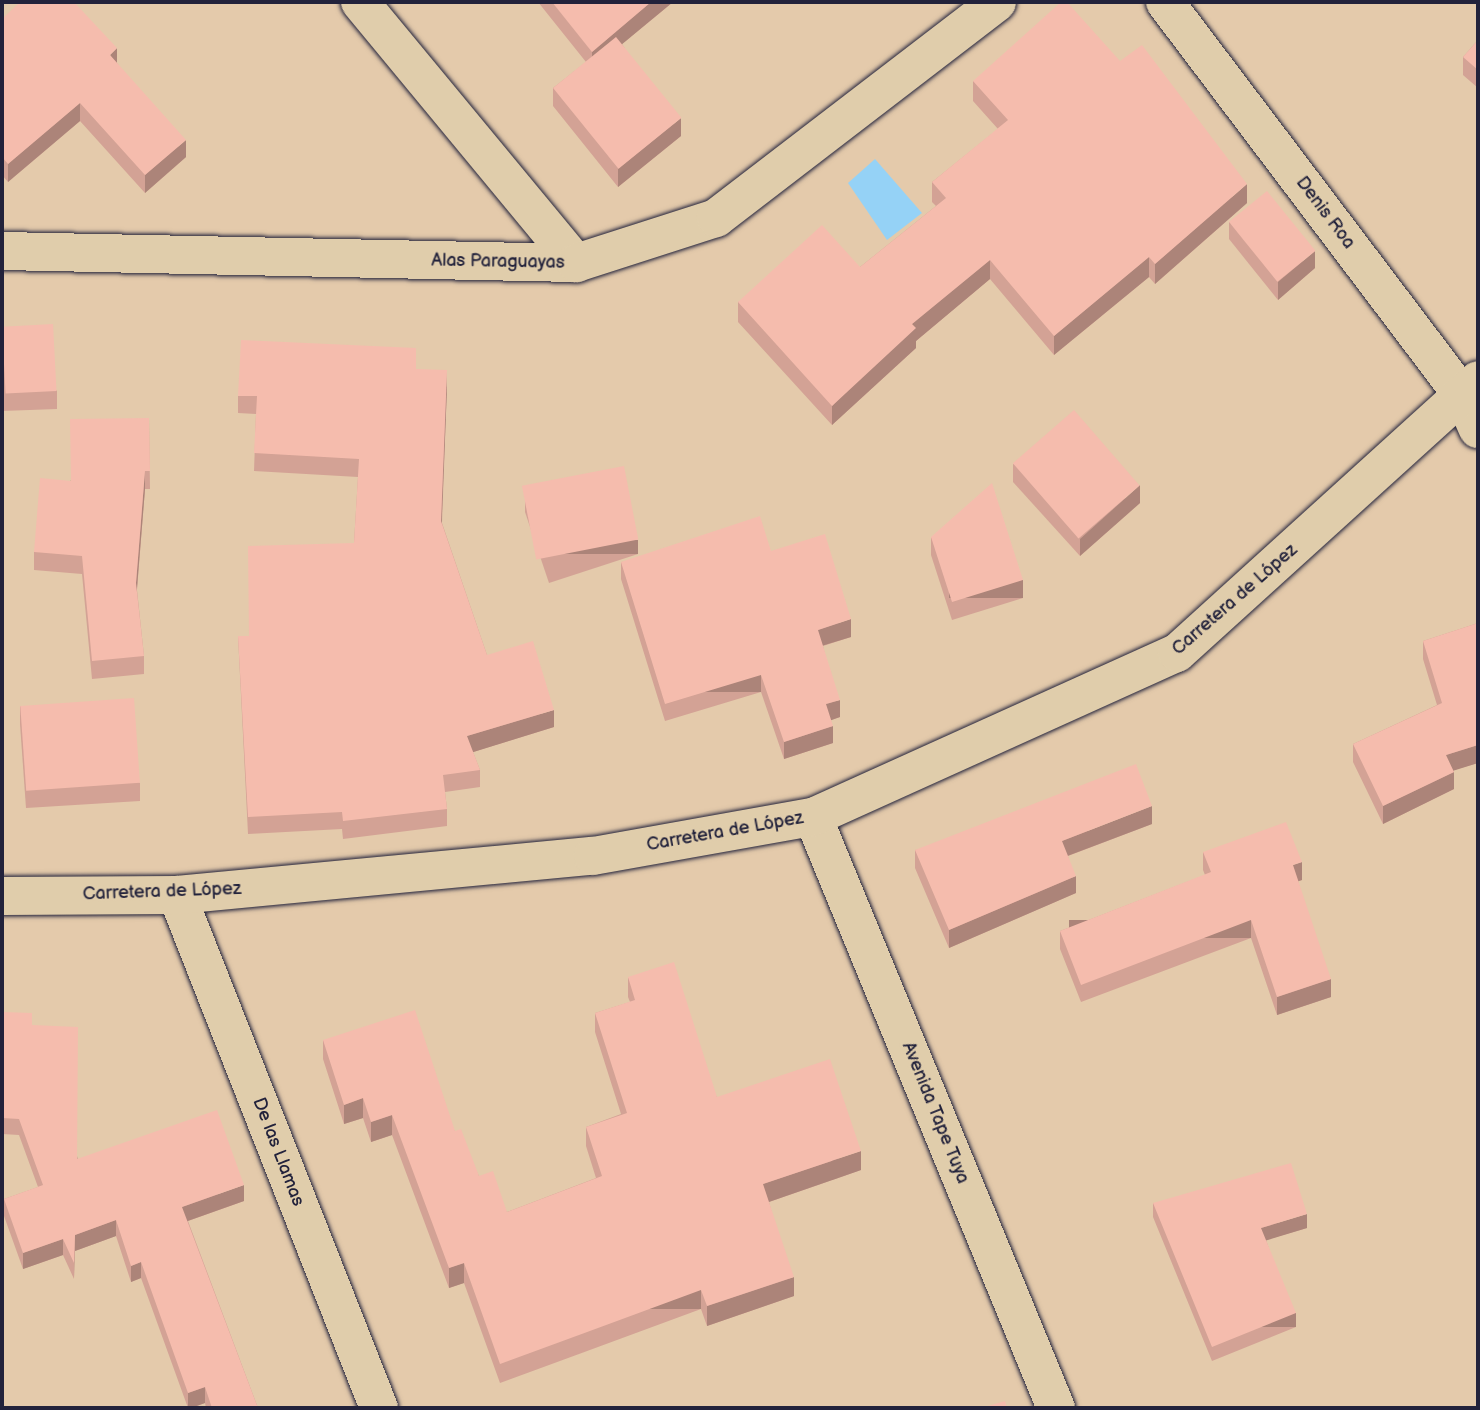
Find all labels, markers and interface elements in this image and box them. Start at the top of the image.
street label: Denis Roa [1291,173,1359,253]
street label: Alas Paraguayas [431,250,565,274]
street label: Carretera de López [1168,540,1302,660]
street label: Carretera de López [645,808,805,856]
street label: Carretera de López [82,878,242,906]
street label: Avenida Tape Tuya [897,1039,973,1187]
street label: De las Llamas [247,1095,309,1209]

